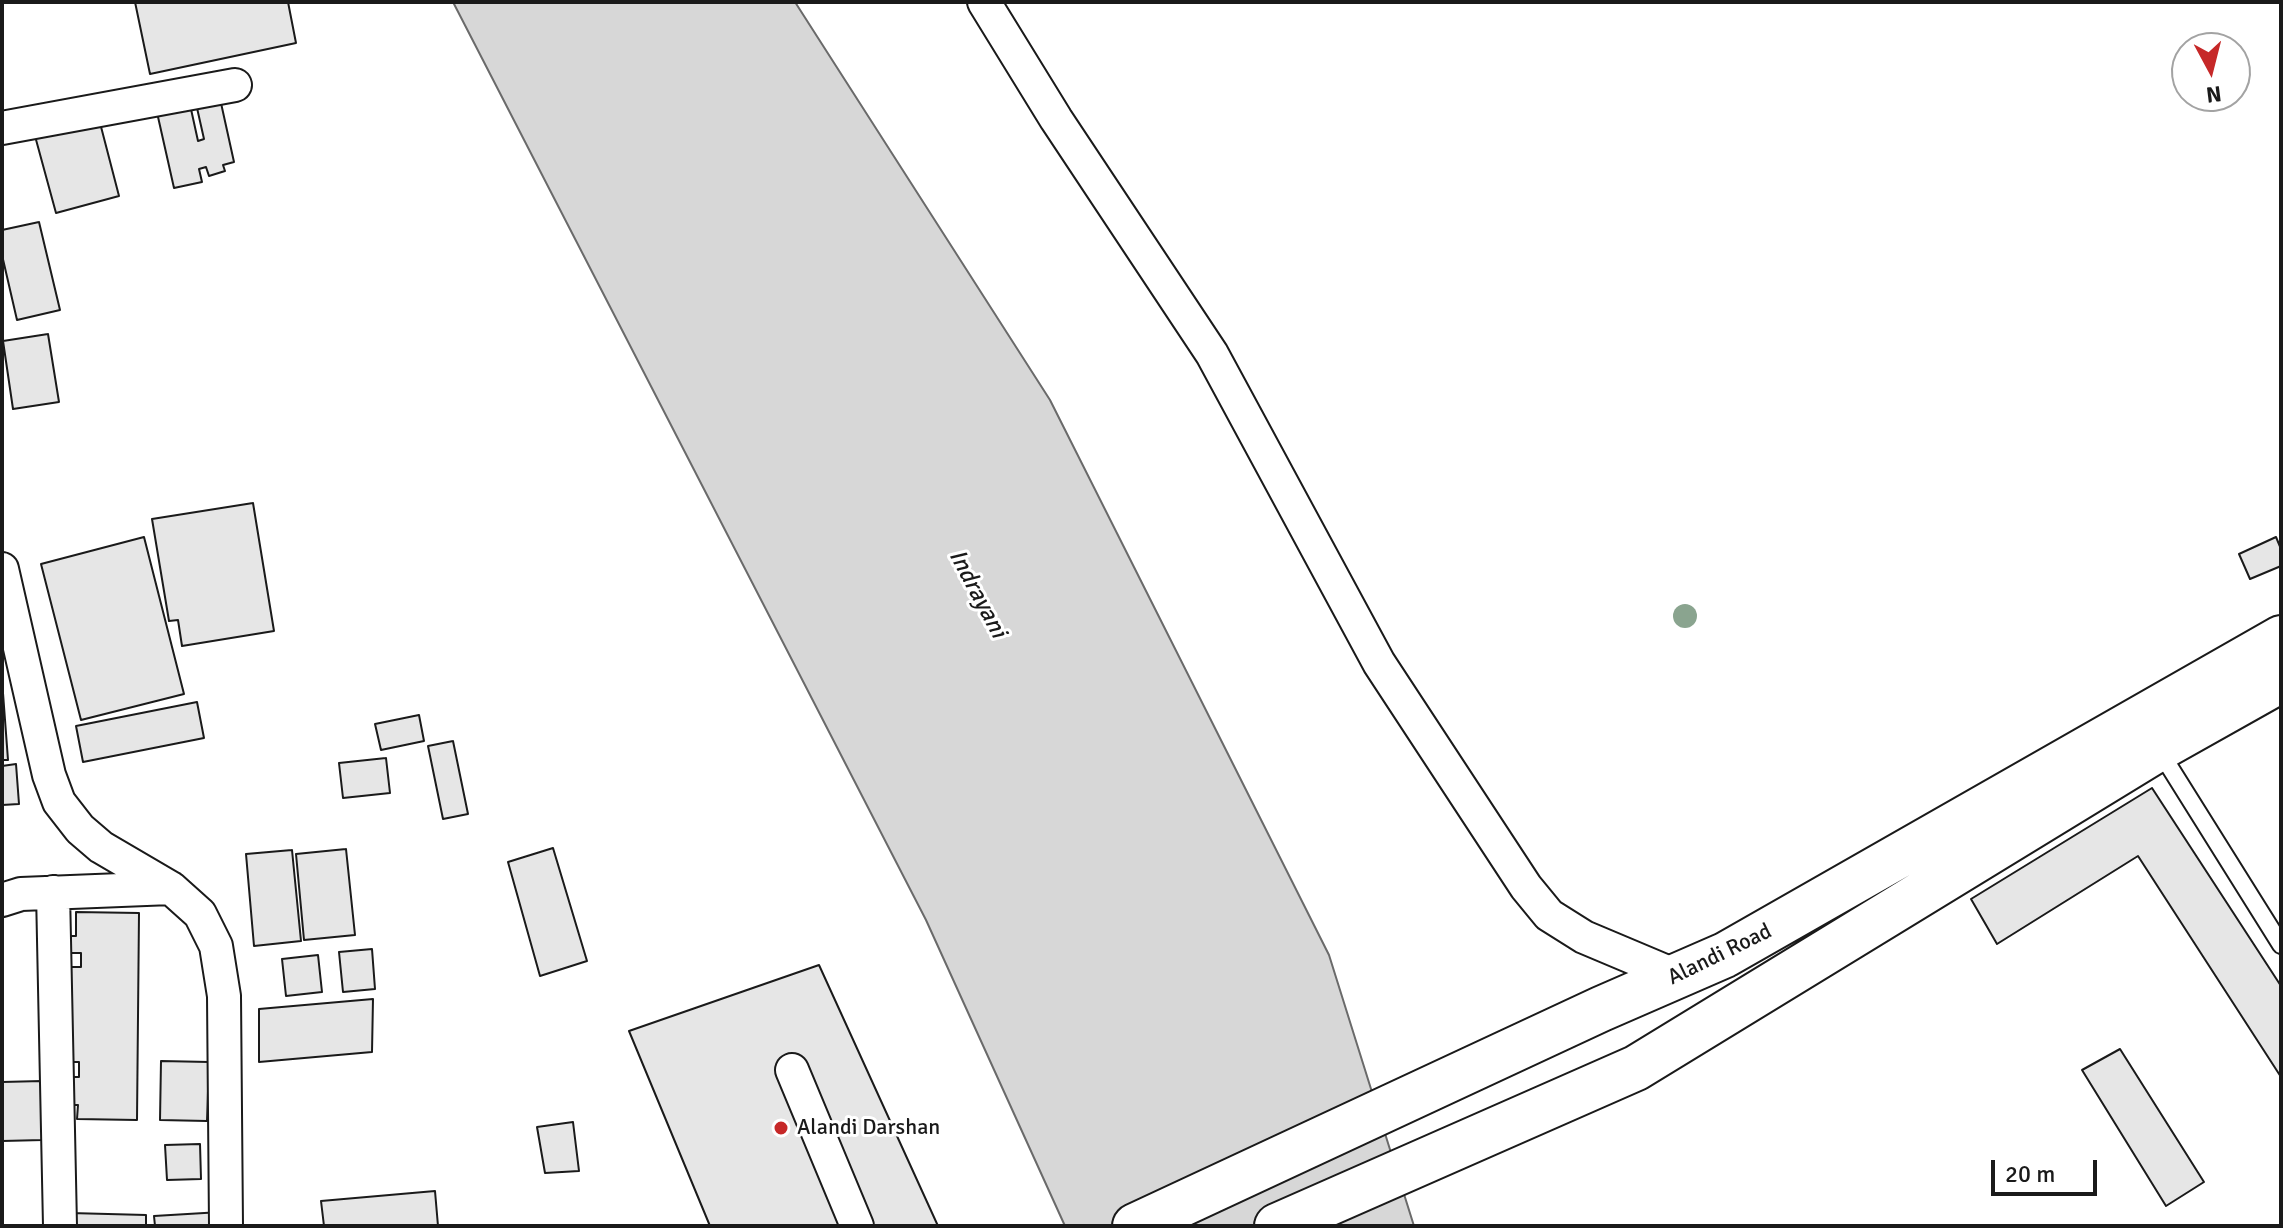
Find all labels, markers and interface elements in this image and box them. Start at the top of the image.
north arrow [2171,32,2251,112]
text: N [2204,80,2223,109]
water label: Indrayani [942,545,1012,643]
street label: Alandi Road [1664,919,1776,991]
place label: Alandi Darshan [797,1115,940,1141]
marker: Alandi Darshan [772,1119,790,1137]
scale bar [1995,1144,2101,1194]
text: 20 m [2005,1159,2055,1189]

